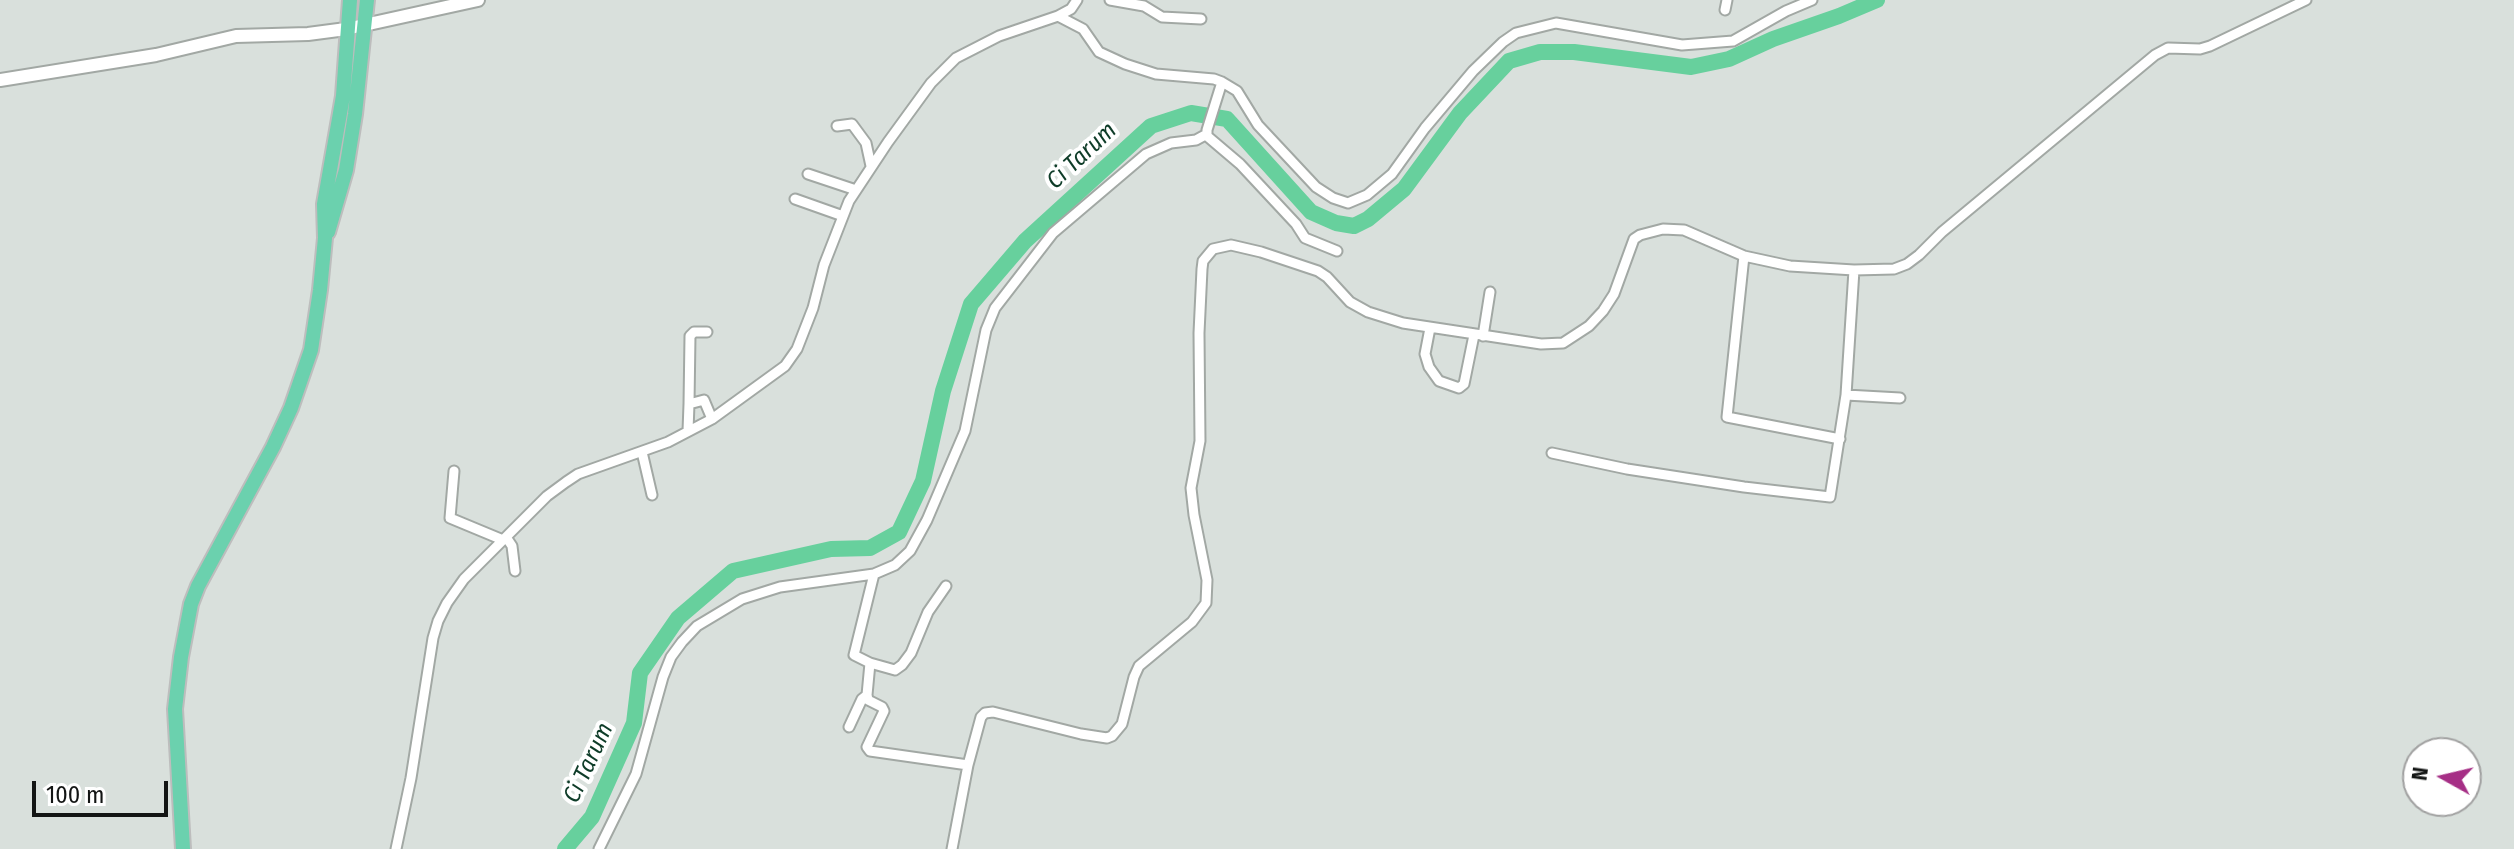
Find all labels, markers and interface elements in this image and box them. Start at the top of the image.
water label: Ci Tarum [1041,116,1123,196]
water label: Ci Tarum [558,718,620,808]
north arrow [2402,737,2482,817]
scale bar [36,765,172,815]
text: N [2405,765,2434,782]
text: 100 m [46,781,104,809]

